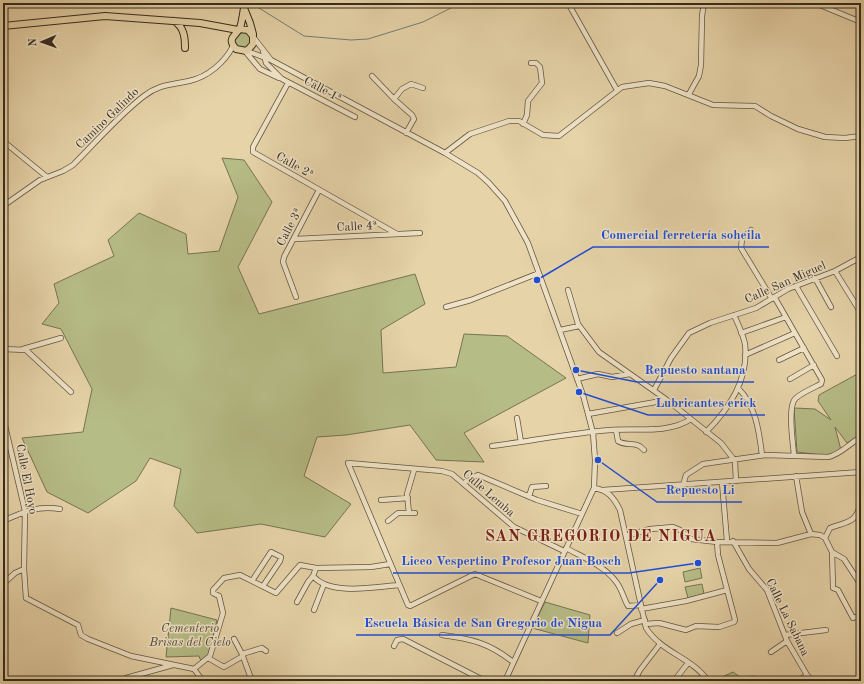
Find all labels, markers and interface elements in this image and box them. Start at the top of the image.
north arrow [22,22,62,62]
text: N [28,37,39,47]
street label: Calle 1ª [302,75,343,105]
street label: Camino Galindo [74,86,141,152]
street label: Calle 2ª [274,151,315,181]
street label: Calle 3ª [275,207,305,248]
street label: Calle 4ª [336,220,378,234]
callout: Comercial ferretería soheila [593,222,769,247]
text: Comercial ferretería soheila [601,229,761,242]
street label: Calle San Miguel [743,260,828,306]
callout: Repuesto santana [637,357,754,382]
text: Repuesto santana [644,364,746,377]
callout: Lubricantes erick [648,390,765,415]
text: Lubricantes erick [655,397,757,410]
street label: Calle El Hoyo [13,443,39,515]
street label: Calle Lemba [460,468,517,519]
callout: Repuesto Li [657,477,742,502]
text: Repuesto Li [665,484,735,497]
district label: SAN GREGORIO DE NIGUA [485,529,717,545]
callout: Liceo Vespertino Profesor Juan Bosch [393,548,629,573]
text: Liceo Vespertino Profesor Juan Bosch [401,555,621,568]
street label: Calle La Sabana [763,577,811,658]
callout: Escuela Básica de San Gregorio de Nigua [356,610,610,635]
text: Escuela Básica de San Gregorio de Nigua [364,617,602,630]
park label: Cementerio Brisas del Cielo [148,623,231,649]

